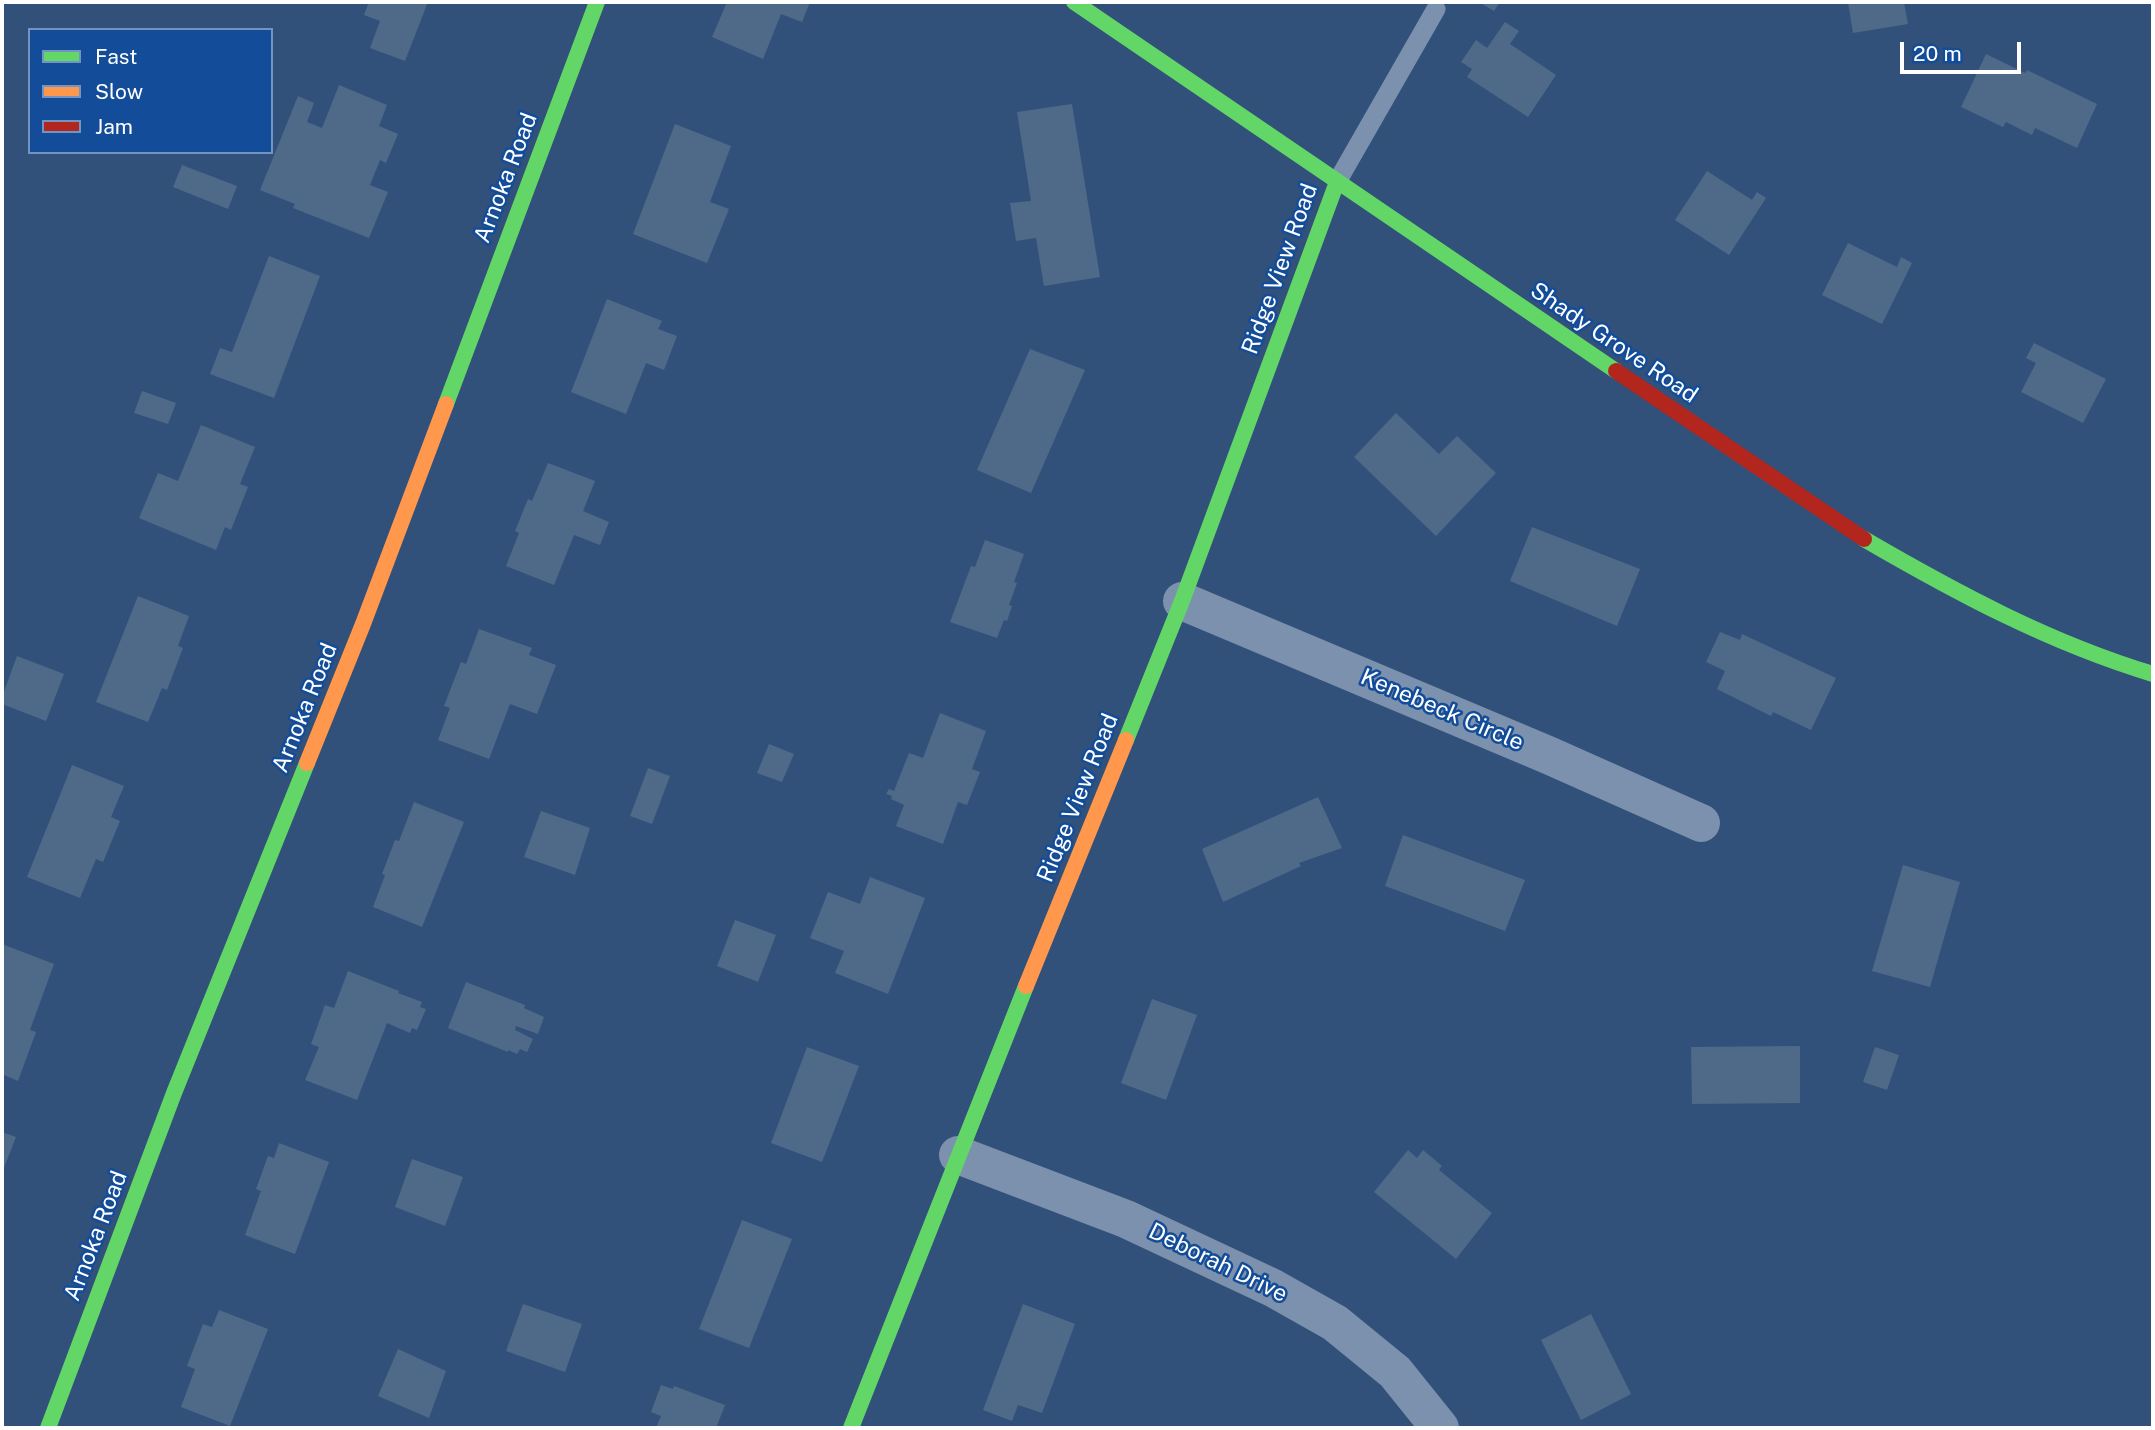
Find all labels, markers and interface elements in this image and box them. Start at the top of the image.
legend [28,28,273,154]
scale bar [1903,28,2024,72]
text: 20 m [1913,41,1962,66]
text: Fast [95,44,137,69]
text: Slow [95,79,143,104]
street label: Arnoka Road [469,109,543,247]
text: Jam [95,114,133,139]
street label: Ridge View Road [1236,180,1324,358]
street label: Shady Grove Road [1525,277,1703,409]
street label: Arnoka Road [267,639,343,777]
street label: Kenebeck Circle [1356,663,1528,757]
street label: Ridge View Road [1032,710,1124,886]
street label: Arnoka Road [59,1167,133,1305]
street label: Deborah Drive [1144,1218,1292,1308]

